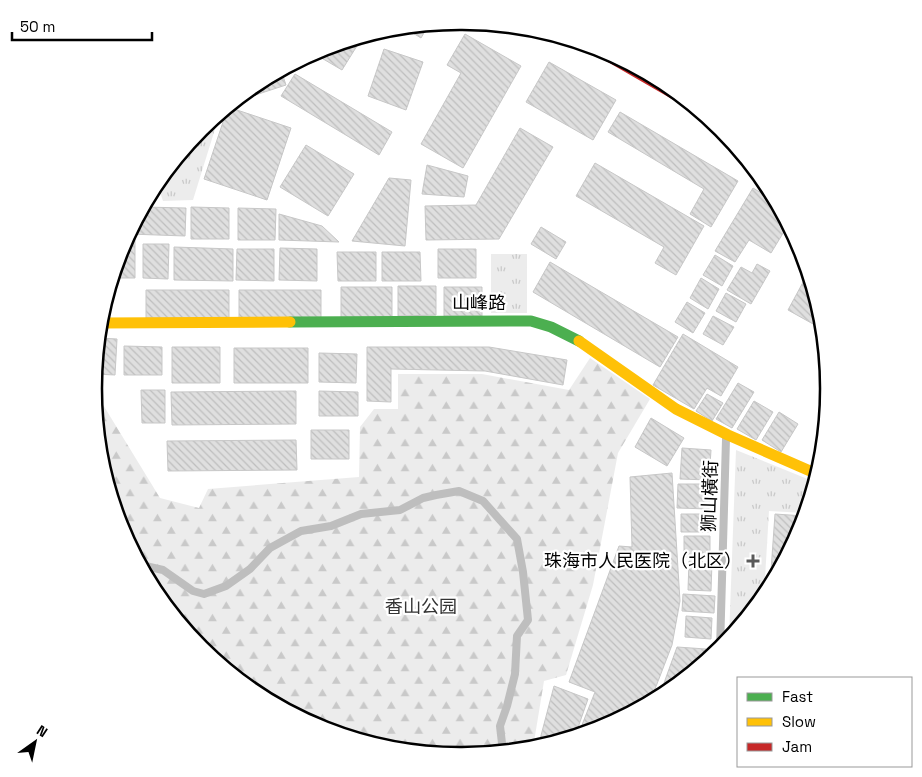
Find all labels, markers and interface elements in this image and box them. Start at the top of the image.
scale bar [12,10,152,42]
text: 50 m [20,17,55,36]
street label: 山峰路 [452,291,506,314]
street label: 狮山橫街 [697,460,722,532]
place label: 珠海市人民医院（北区） [544,549,742,572]
marker: 珠海市人民医院（北区） [746,554,760,568]
park label: 香山公园 [385,595,457,618]
legend [737,677,912,767]
text: Fast [782,687,813,706]
text: Slow [782,712,816,731]
north arrow [10,717,60,767]
text: N [33,721,51,741]
text: Jam [782,737,812,756]

